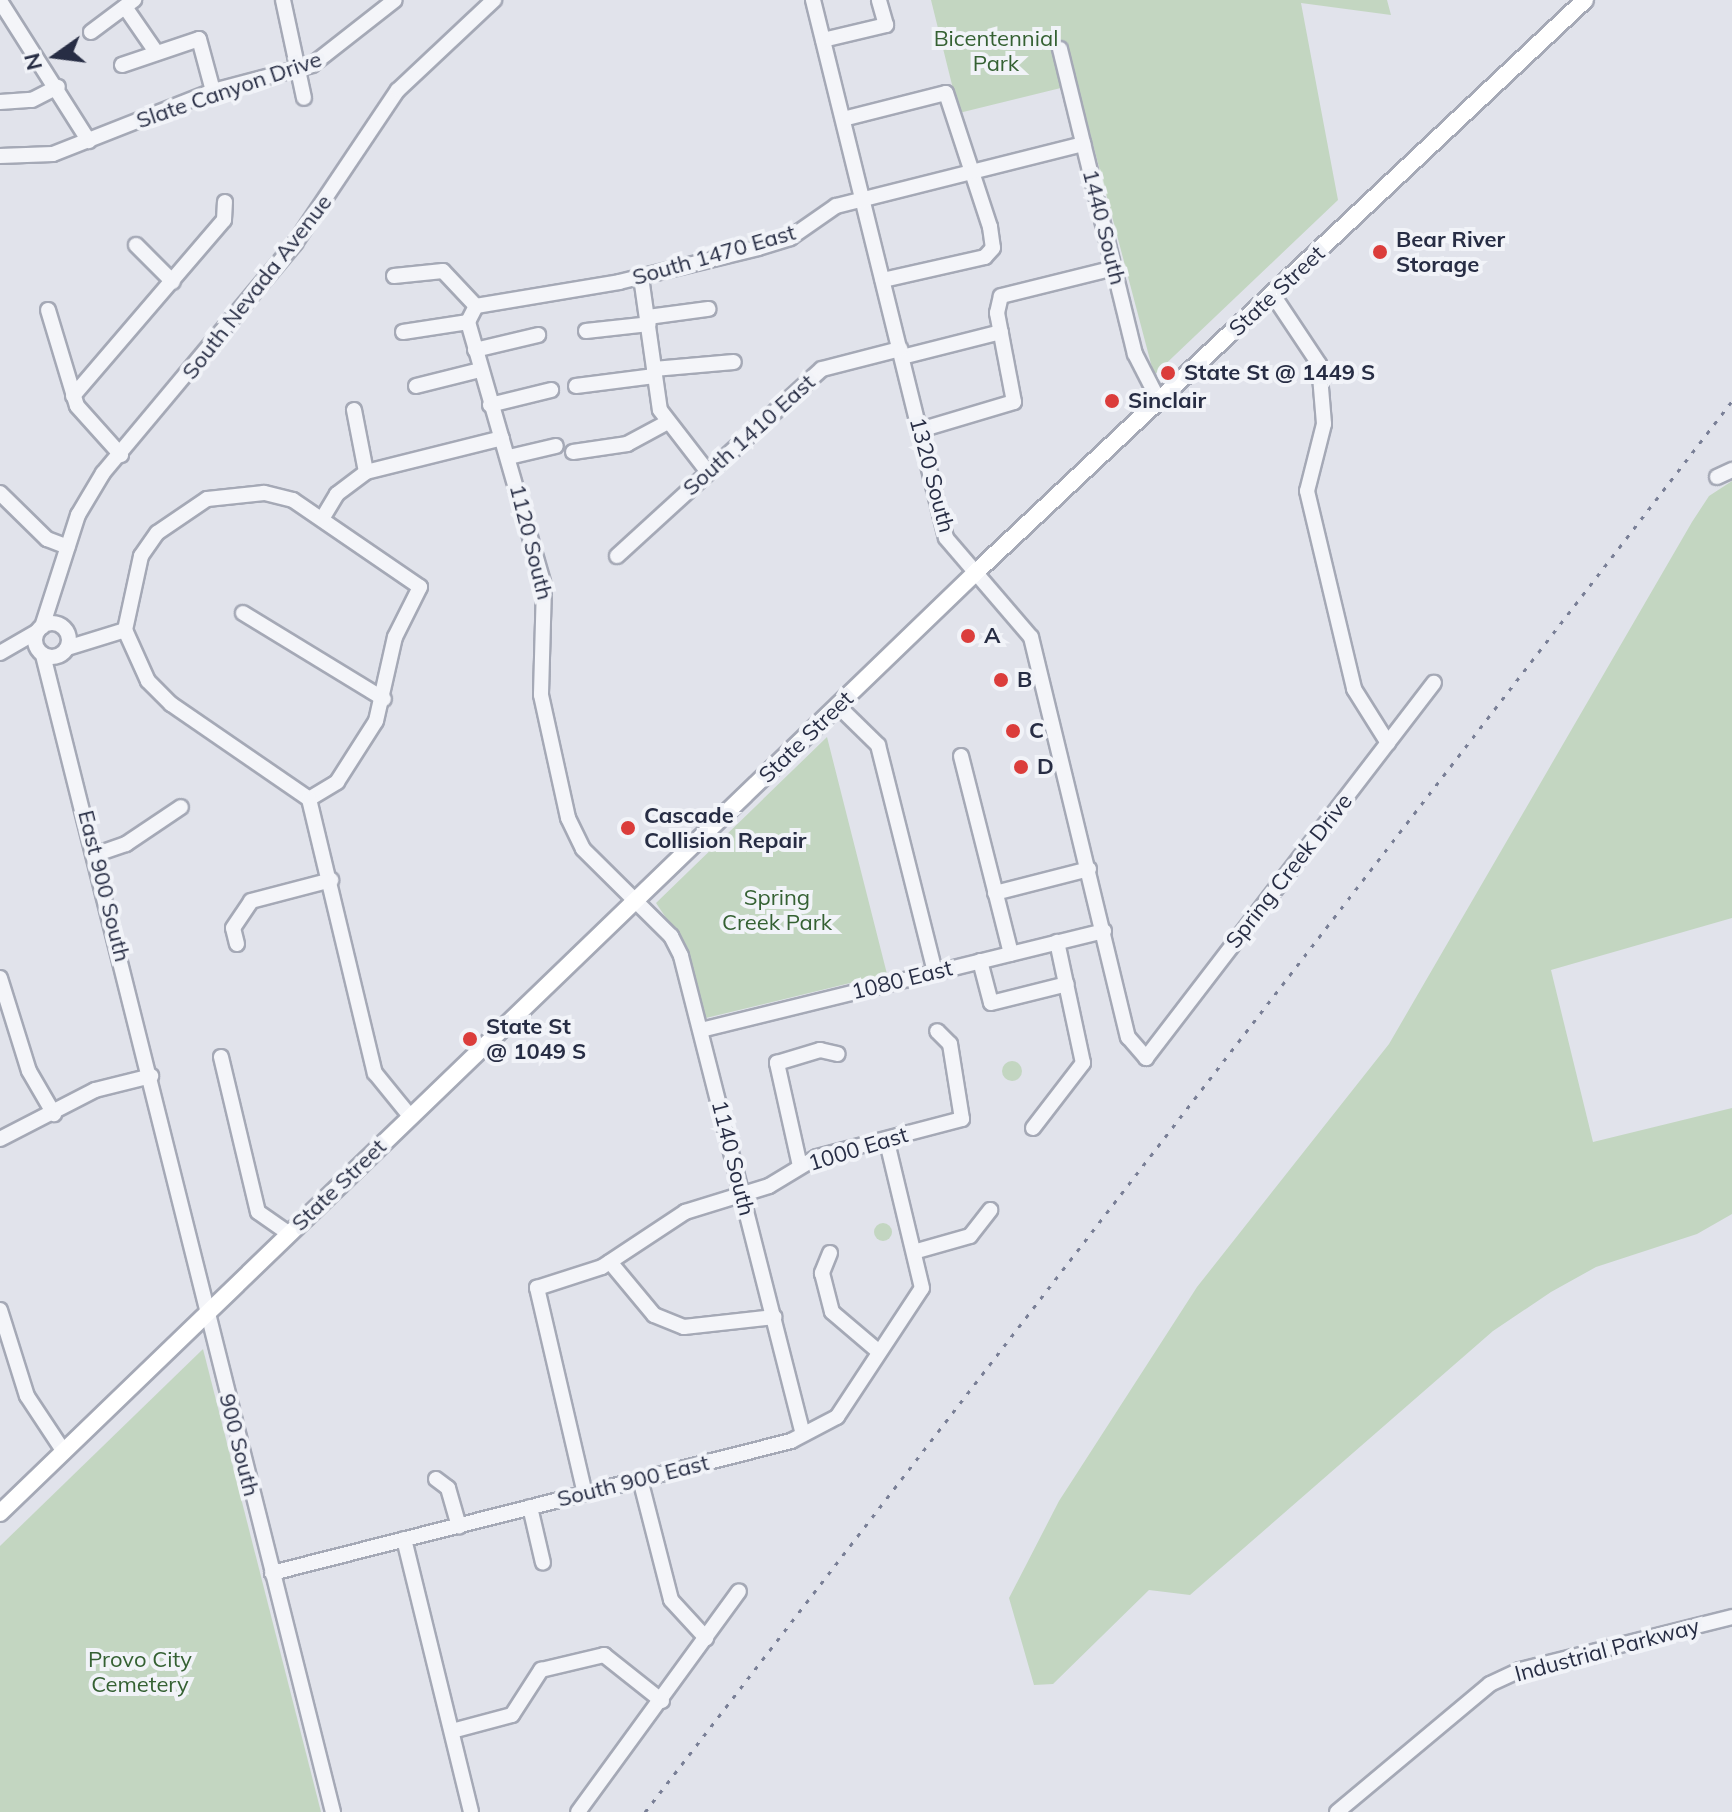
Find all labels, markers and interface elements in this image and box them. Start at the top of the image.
north arrow [16,16,96,96]
park label: Bicentennial Park [934,25,1058,76]
street label: Slate Canyon Drive [133,46,325,134]
text: N [17,50,48,73]
street label: 1440 South [1077,167,1131,287]
street label: South Nevada Avenue [177,189,337,385]
street label: South 1470 East [629,219,799,291]
place label: Bear River Storage [1396,226,1505,278]
street label: State Street [1224,240,1330,342]
marker: Bear River Storage [1371,243,1389,261]
place label: State St @ 1449 S [1184,360,1375,386]
marker: State St @ 1449 S [1159,364,1177,382]
street label: South 1410 East [678,369,820,501]
place label: Sinclair [1128,388,1206,414]
marker: Sinclair [1103,392,1121,410]
street label: 1320 South [904,415,960,535]
street label: 1120 South [504,482,558,602]
place label: A [984,623,1000,649]
marker: A [959,627,977,645]
place label: B [1017,667,1032,693]
marker: B [992,671,1010,689]
street label: State Street [753,686,859,788]
place label: C [1029,718,1044,744]
marker: C [1004,722,1022,740]
place label: D [1037,754,1054,780]
marker: D [1012,758,1030,776]
street label: Spring Creek Drive [1220,788,1358,954]
place label: Cascade Collision Repair [644,802,807,854]
street label: East 900 South [72,808,136,964]
marker: Cascade Collision Repair [619,819,637,837]
park label: Spring Creek Park [722,884,832,936]
street label: 1080 East [849,955,955,1005]
place label: State St @ 1049 S [486,1013,586,1064]
marker: State St @ 1049 S [461,1030,479,1048]
street label: 1140 South [706,1098,760,1218]
street label: 1000 East [805,1121,911,1177]
street label: State Street [286,1134,392,1236]
street label: 900 South [214,1391,264,1499]
street label: South 900 East [555,1449,711,1513]
street label: Industrial Parkway [1512,1613,1702,1687]
park label: Provo City Cemetery [88,1646,192,1698]

